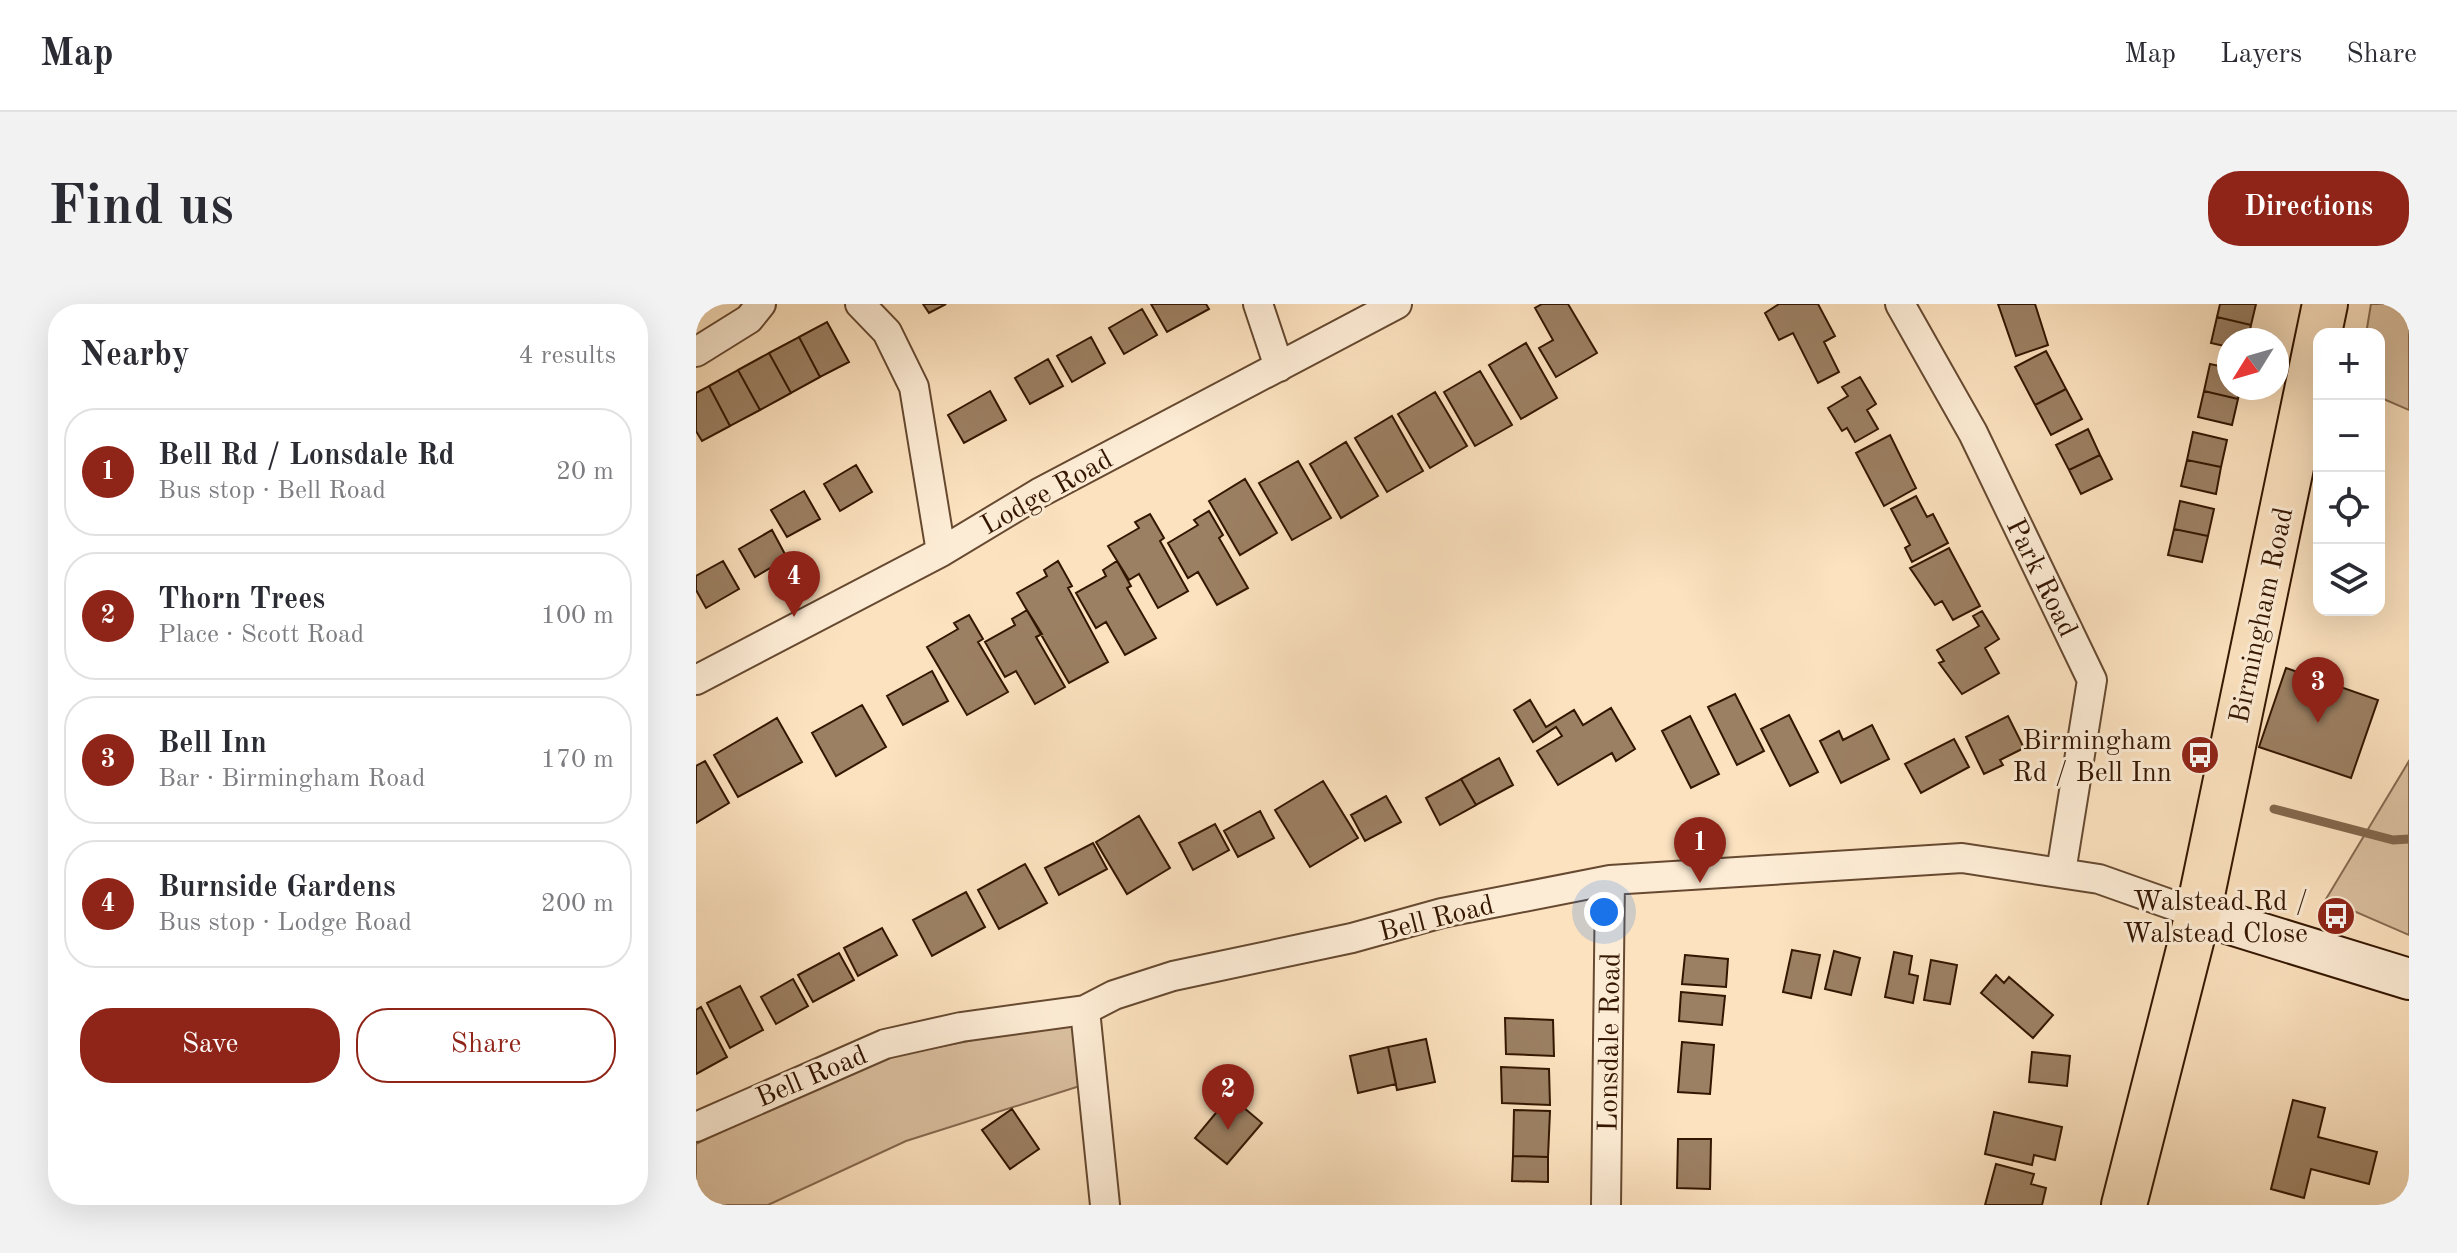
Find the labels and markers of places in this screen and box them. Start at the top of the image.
pin: 4 [768,551,820,617]
pin: 3 [2292,657,2344,723]
place label: Birmingham Rd / Bell Inn [2013,728,2172,788]
bus stop icon: Birmingham Rd / Bell Inn [2179,734,2221,776]
pin: 1 [1674,817,1726,883]
place label: Walstead Rd / Walstead Close [2123,889,2308,949]
bus stop icon: Walstead Rd / Walstead Close [2315,895,2357,937]
pin: 2 [1202,1064,1254,1130]

